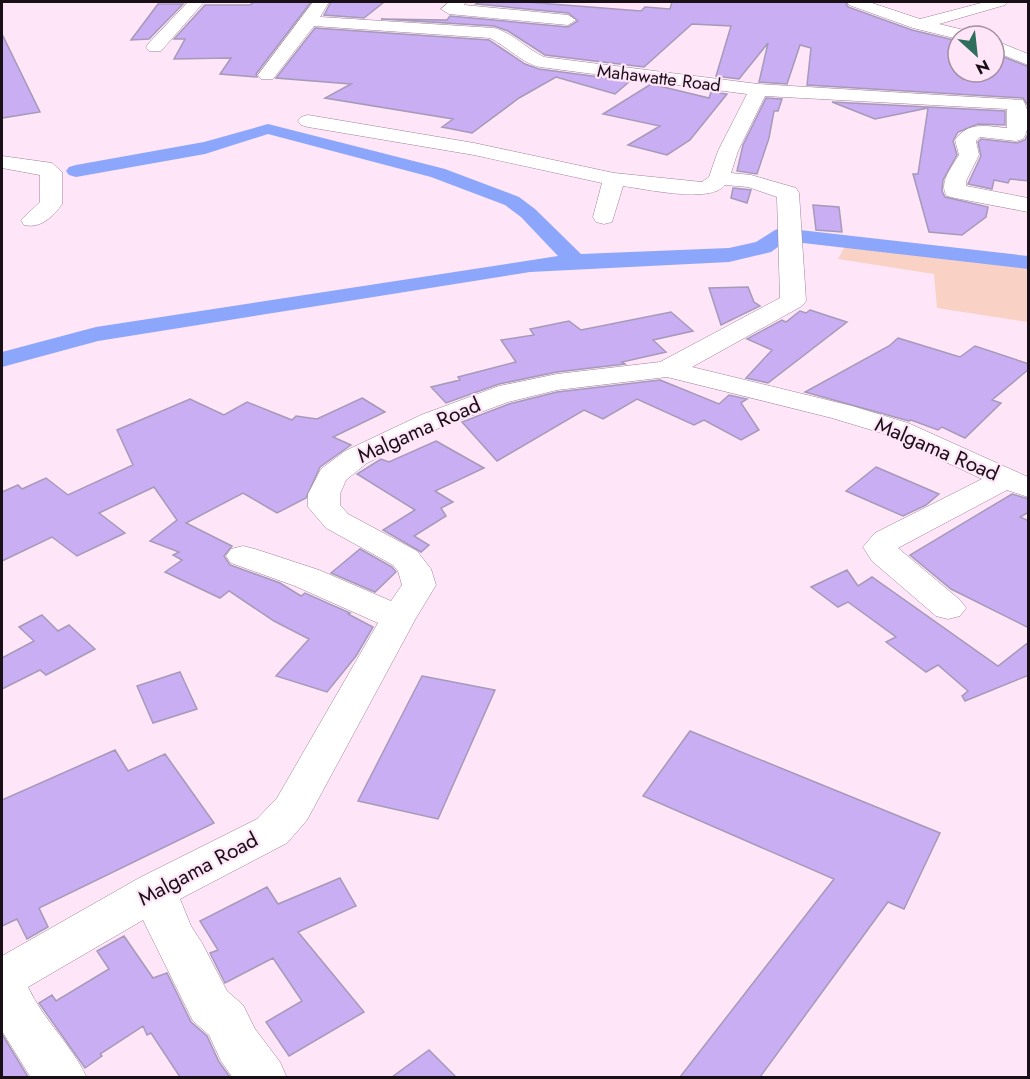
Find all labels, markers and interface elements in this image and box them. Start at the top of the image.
north arrow [946,24,1006,84]
text: N [972,54,993,80]
street label: Mahawatte Road [596,58,722,98]
street label: Malgama Road [353,389,485,471]
street label: Malgama Road [870,409,1004,489]
street label: Malgama Road [133,825,263,913]

